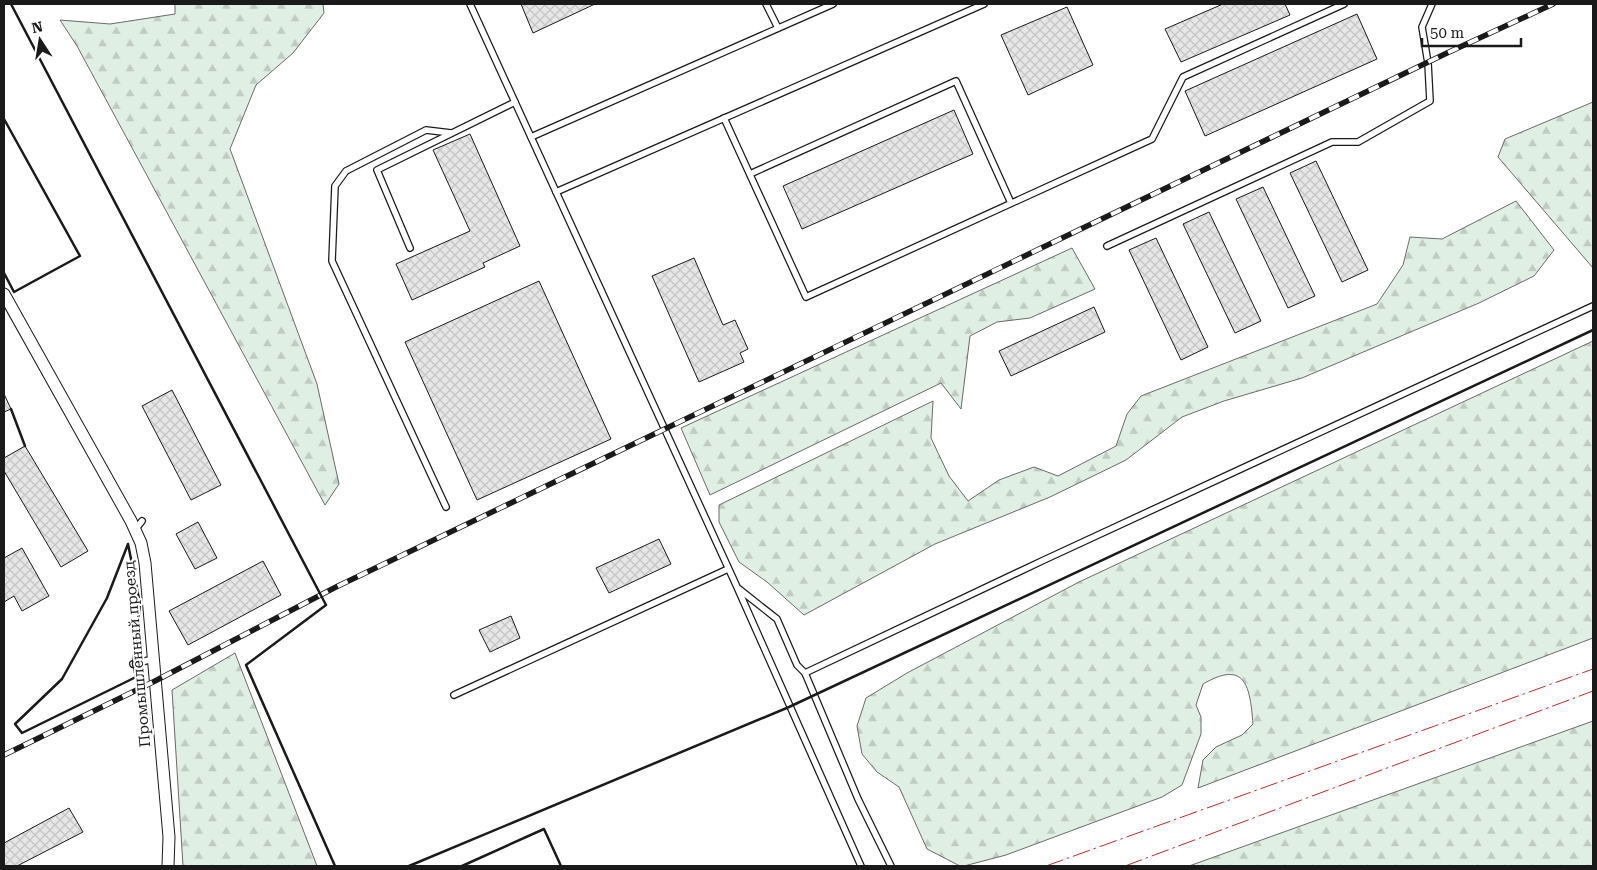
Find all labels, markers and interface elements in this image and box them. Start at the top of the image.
north arrow [15,15,65,65]
scale bar [1422,15,1521,47]
text: N [30,18,44,36]
text: 50 m [1430,24,1465,42]
street label: Промышленный проезд [120,560,154,748]

